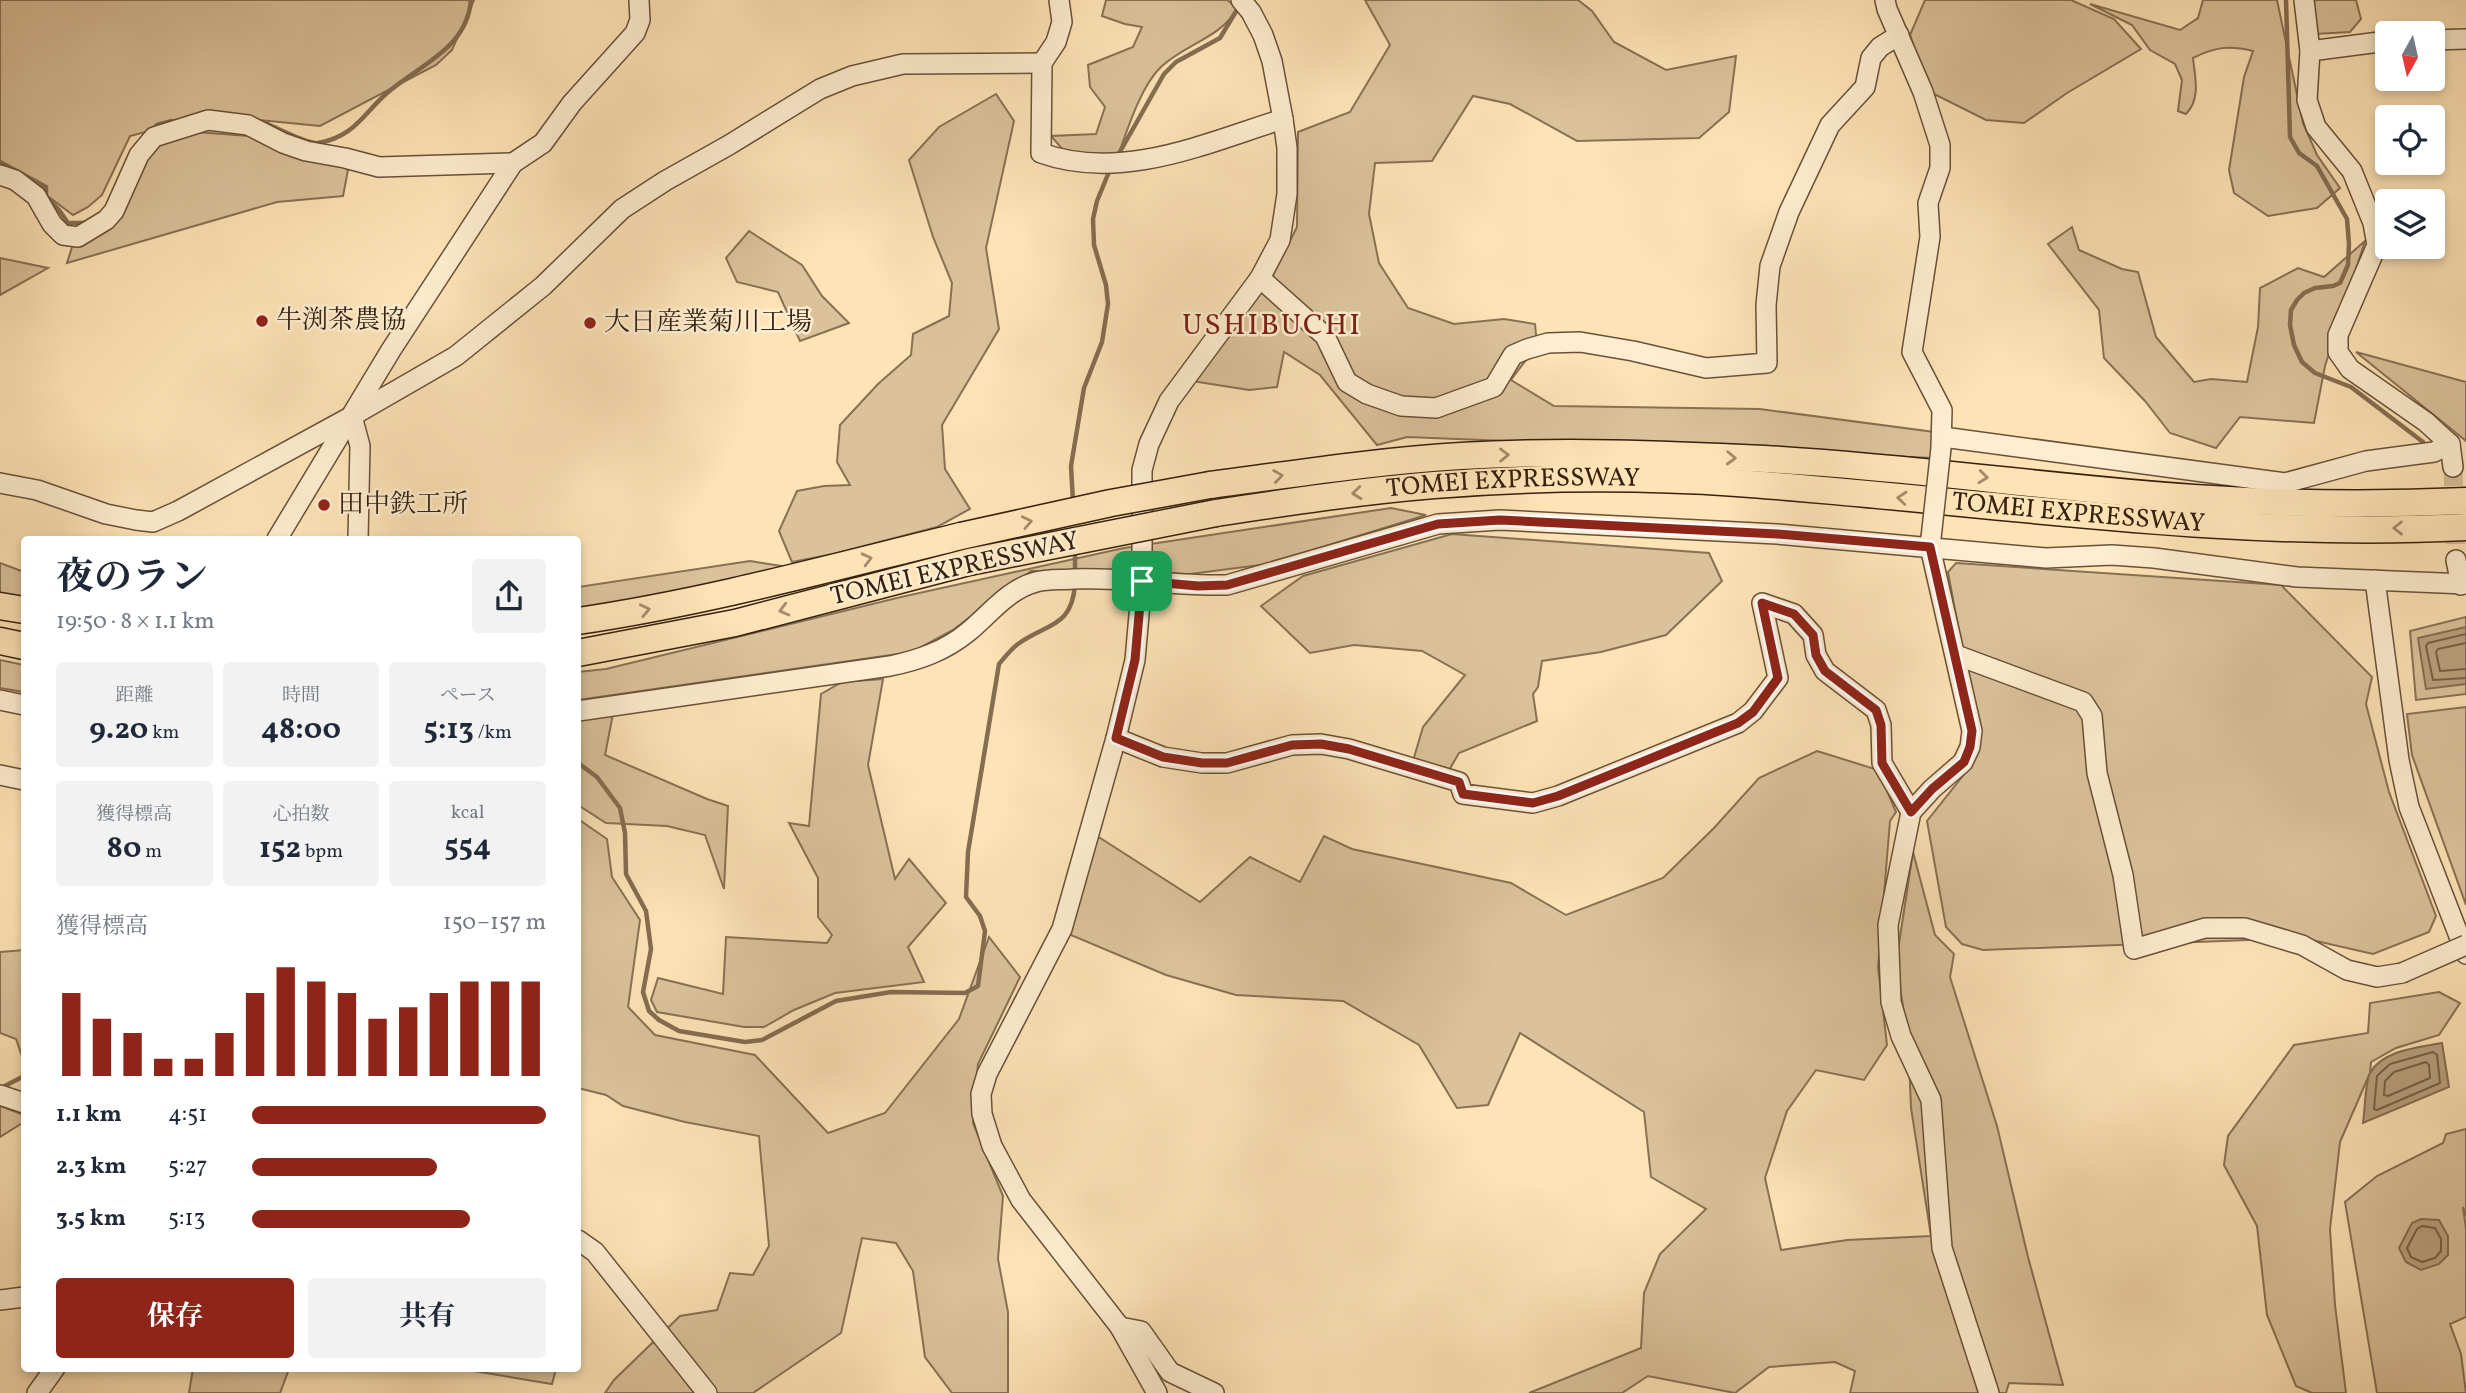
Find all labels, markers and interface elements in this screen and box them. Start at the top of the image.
north arrow [2375,21,2445,91]
map controls [2375,21,2445,259]
button: locate [2375,105,2445,175]
button: layers [2375,189,2445,259]
place label: 牛渕茶農協 [276,303,406,339]
place label: 大日産業菊川工場 [604,305,812,341]
district label: USHIBUCHI [1182,305,1362,347]
marker: 牛渕茶農協 [254,313,270,329]
marker: 大日産業菊川工場 [582,315,598,331]
one-way arrow [1499,448,1510,463]
one-way arrow [1726,450,1737,465]
street label: TOMEI EXPRESSWAY [1384,460,1640,507]
one-way arrow [1272,469,1283,484]
one-way arrow [1977,470,1988,485]
street label: TOMEI EXPRESSWAY [1950,484,2206,542]
one-way arrow [1352,485,1363,500]
place label: 田中鉄工所 [338,487,468,523]
one-way arrow [1896,491,1907,506]
marker: 田中鉄工所 [316,497,332,513]
one-way arrow [1021,515,1033,530]
one-way arrow [2392,520,2403,536]
street label: TOMEI EXPRESSWAY [827,523,1083,615]
pin [1112,551,1172,611]
text: 夜のラン [56,553,208,606]
one-way arrow [860,553,872,567]
button: share [472,559,546,633]
icon: arrive [1123,562,1161,600]
one-way arrow [778,602,790,616]
one-way arrow [639,604,651,619]
text: 19:50 · 8 × 1.1 km [56,606,215,638]
text: 距離 [115,683,153,709]
text: 時間 [282,683,320,709]
text: ペース [440,683,496,709]
text: 9.20 [89,709,148,751]
text: 48:00 [261,709,341,751]
text: 5:13 [424,709,474,751]
text: km [148,720,179,746]
text: /km [474,720,512,746]
text: kcal [451,800,485,826]
text: 獲得標高 [96,802,172,828]
text: 心拍数 [272,802,330,828]
text: 554 [444,826,491,868]
text: 80 [107,828,141,870]
text: 152 [259,828,301,870]
text: m [141,839,162,865]
text: bpm [301,839,343,865]
text: 150–157 m [443,907,546,939]
text: 獲得標高 [56,911,148,943]
text: 1.1 km [56,1099,122,1131]
text: 4:51 [168,1099,207,1131]
text: 2.3 km [56,1151,127,1183]
text: 5:27 [168,1151,207,1183]
text: 3.5 km [56,1203,126,1235]
text: 5:13 [168,1203,205,1235]
button: 保存 [56,1278,294,1358]
button: 共有 [308,1278,546,1358]

